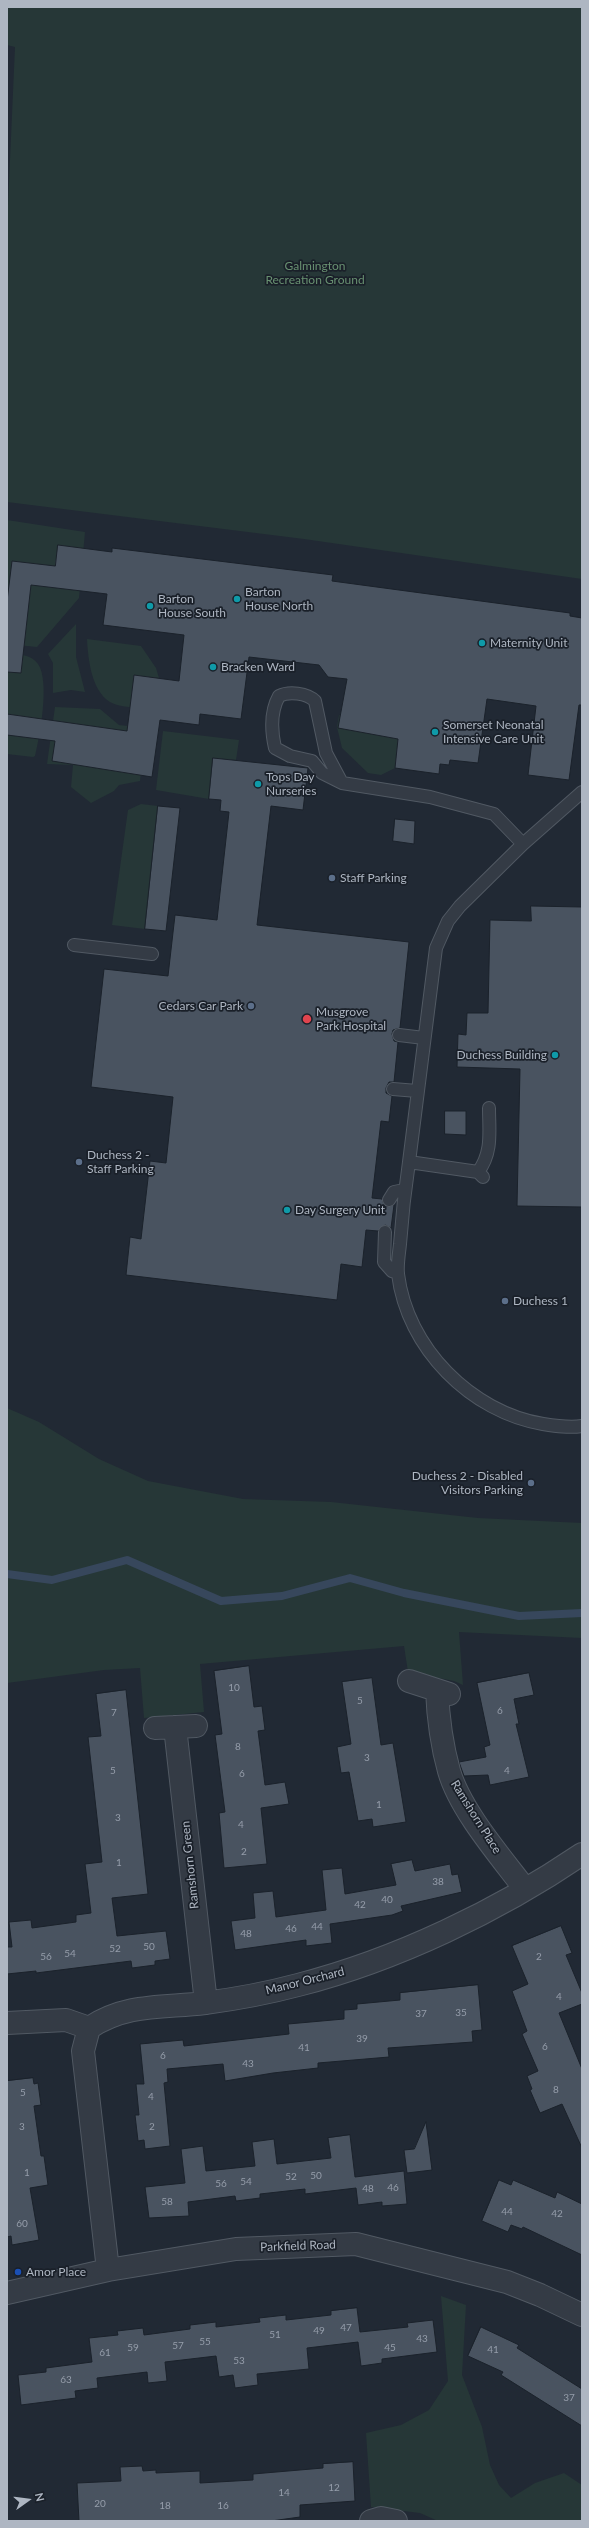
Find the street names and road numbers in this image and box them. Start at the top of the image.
street label: Ramshorn Place [448,1778,504,1856]
street label: Ramshorn Green [178,1820,202,1910]
street label: Manor Orchard [264,1964,346,1998]
street label: Parkfield Road [260,2237,336,2255]

